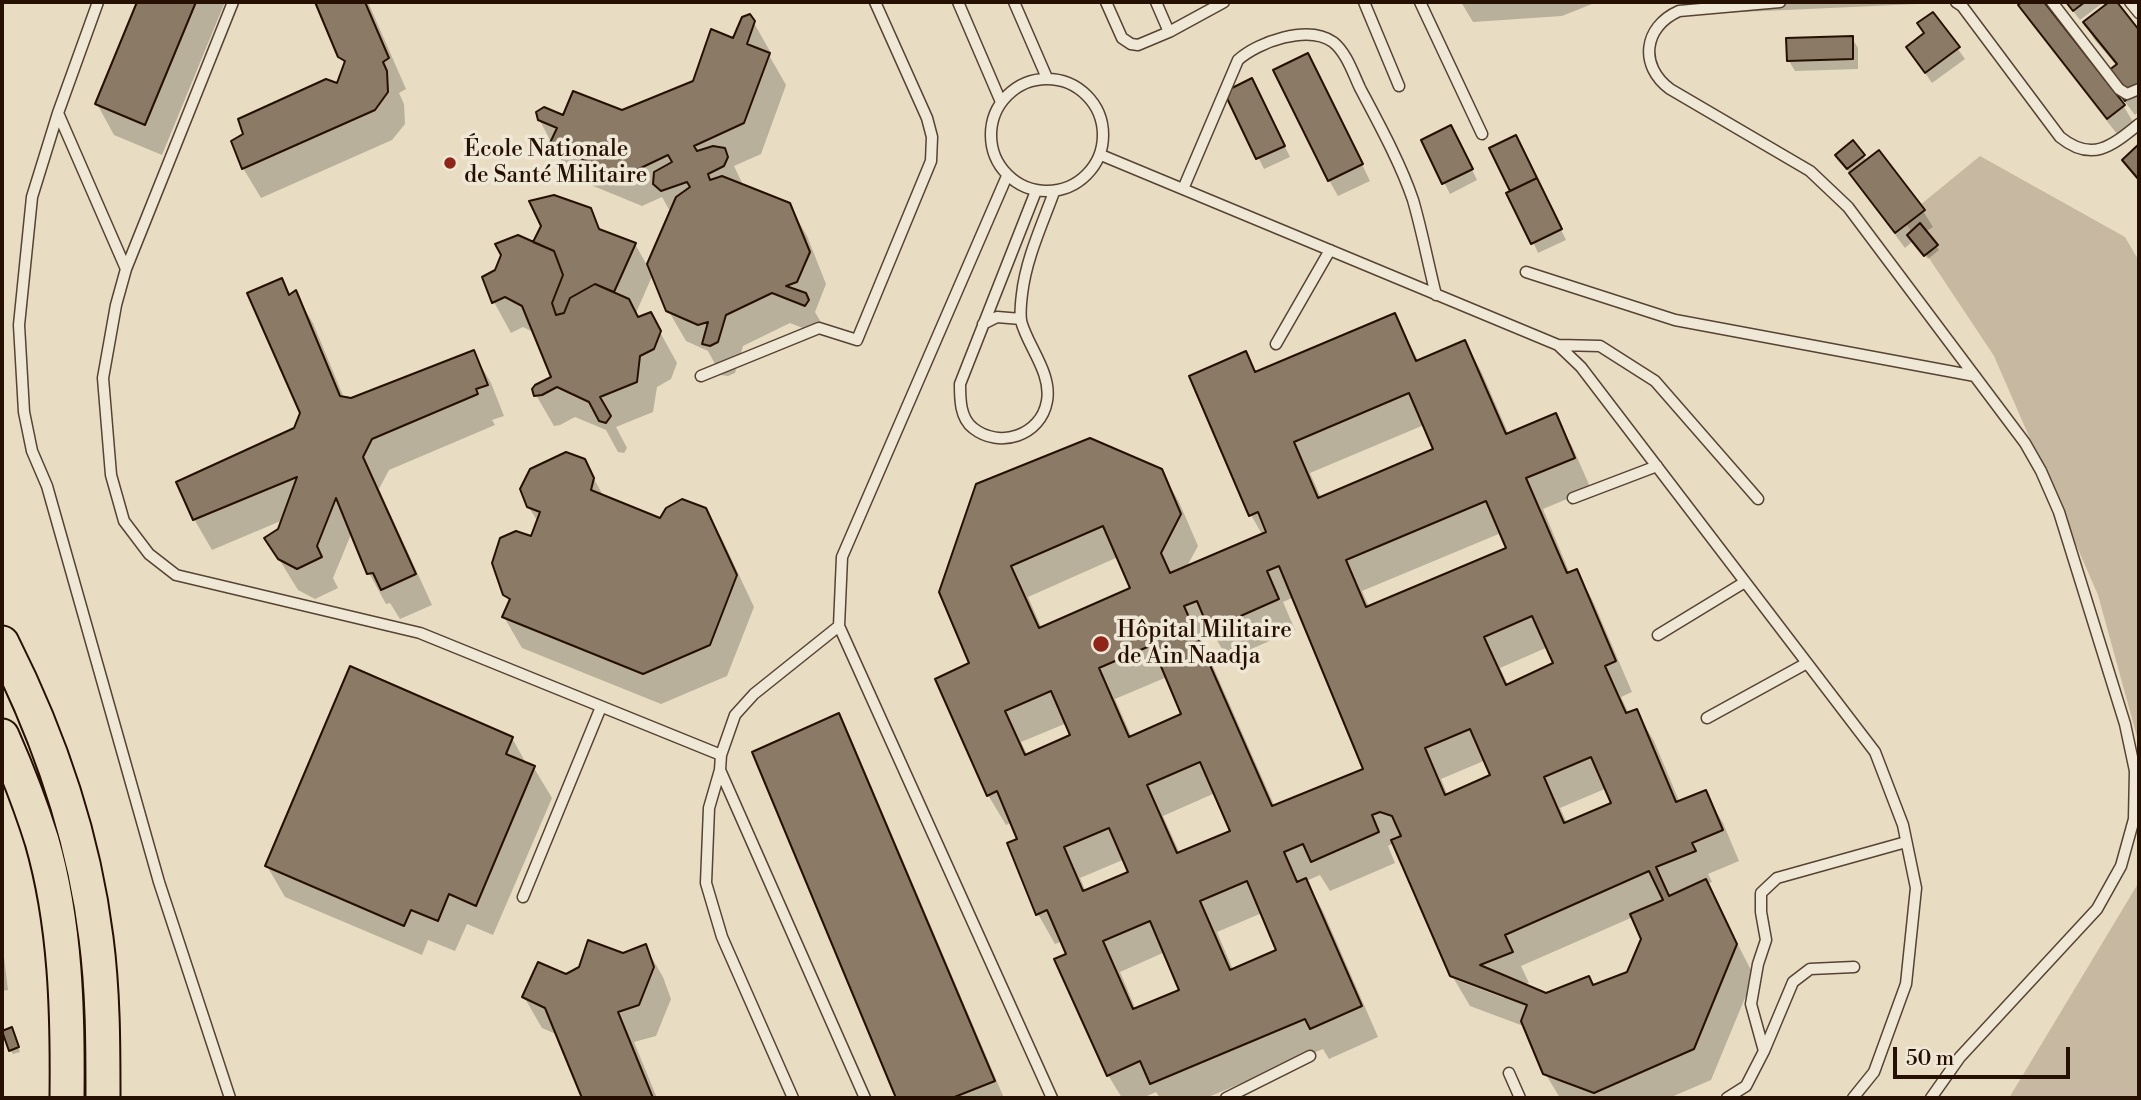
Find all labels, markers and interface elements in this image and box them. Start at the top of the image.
place label: École Nationale de Santé Militaire [464,136,647,190]
marker: École Nationale de Santé Militaire [442,155,458,171]
place label: Hôpital Militaire de Ain Naadja [1117,617,1292,671]
marker: Hôpital Militaire de Ain Naadja [1091,634,1111,654]
scale bar [1896,1034,2073,1078]
text: 50 m [1906,1046,1954,1072]

